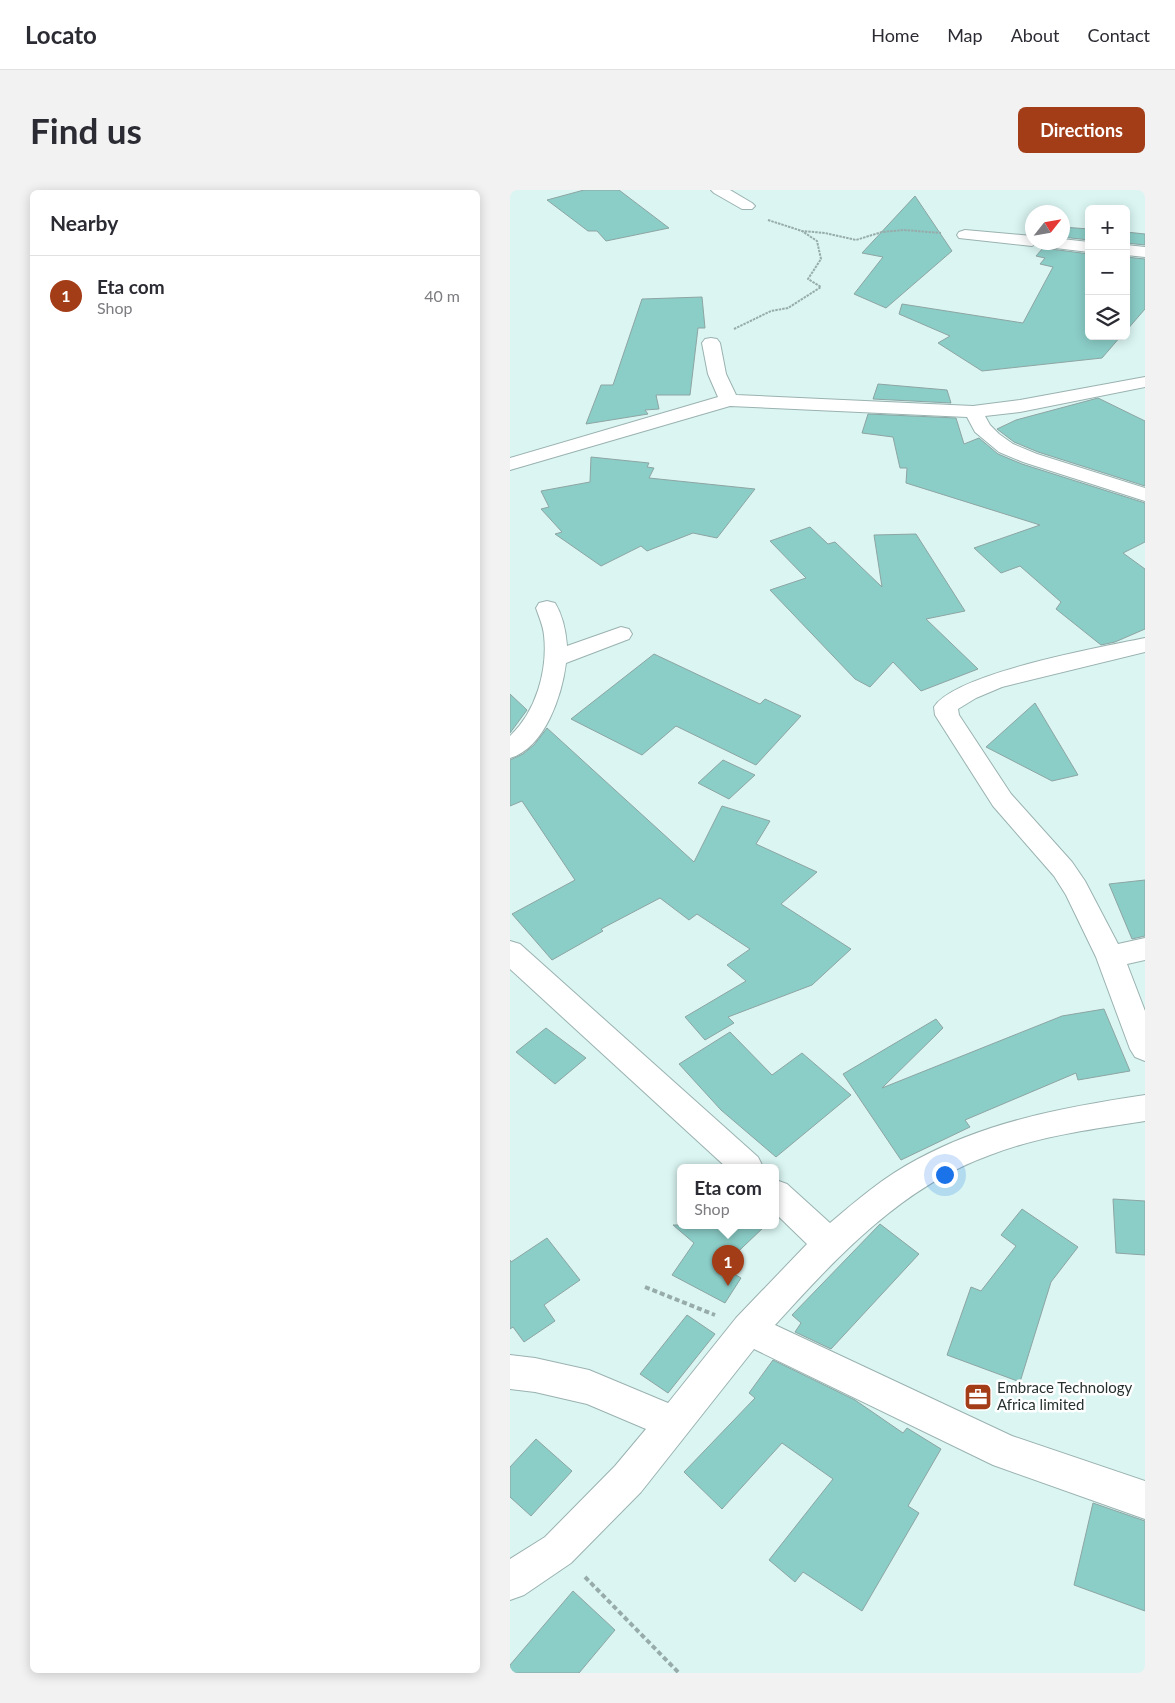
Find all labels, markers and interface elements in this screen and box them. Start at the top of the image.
text: Locato [25,20,97,49]
text: Home [871,24,919,46]
text: Map [947,24,983,46]
text: About [1011,24,1060,46]
text: Contact [1088,24,1150,46]
button: Directions [1018,107,1145,153]
text: Find us [30,109,142,151]
north arrow [1025,205,1070,250]
map controls [1085,205,1130,340]
button: + [1085,205,1130,250]
text: Nearby [50,210,118,235]
button: − [1085,250,1130,295]
text: Eta com [97,275,165,298]
text: 1 [61,286,71,305]
text: 40 m [424,286,460,305]
button: layers [1085,295,1130,340]
text: Shop [97,298,133,317]
your location [932,1162,958,1188]
popup [677,1164,779,1229]
text: Eta com [694,1176,762,1199]
text: Shop [694,1199,730,1218]
pin: 1 [712,1245,744,1286]
place label: Embrace Technology Africa limited [997,1378,1132,1413]
office icon: Embrace Technology Africa limited [963,1382,993,1412]

